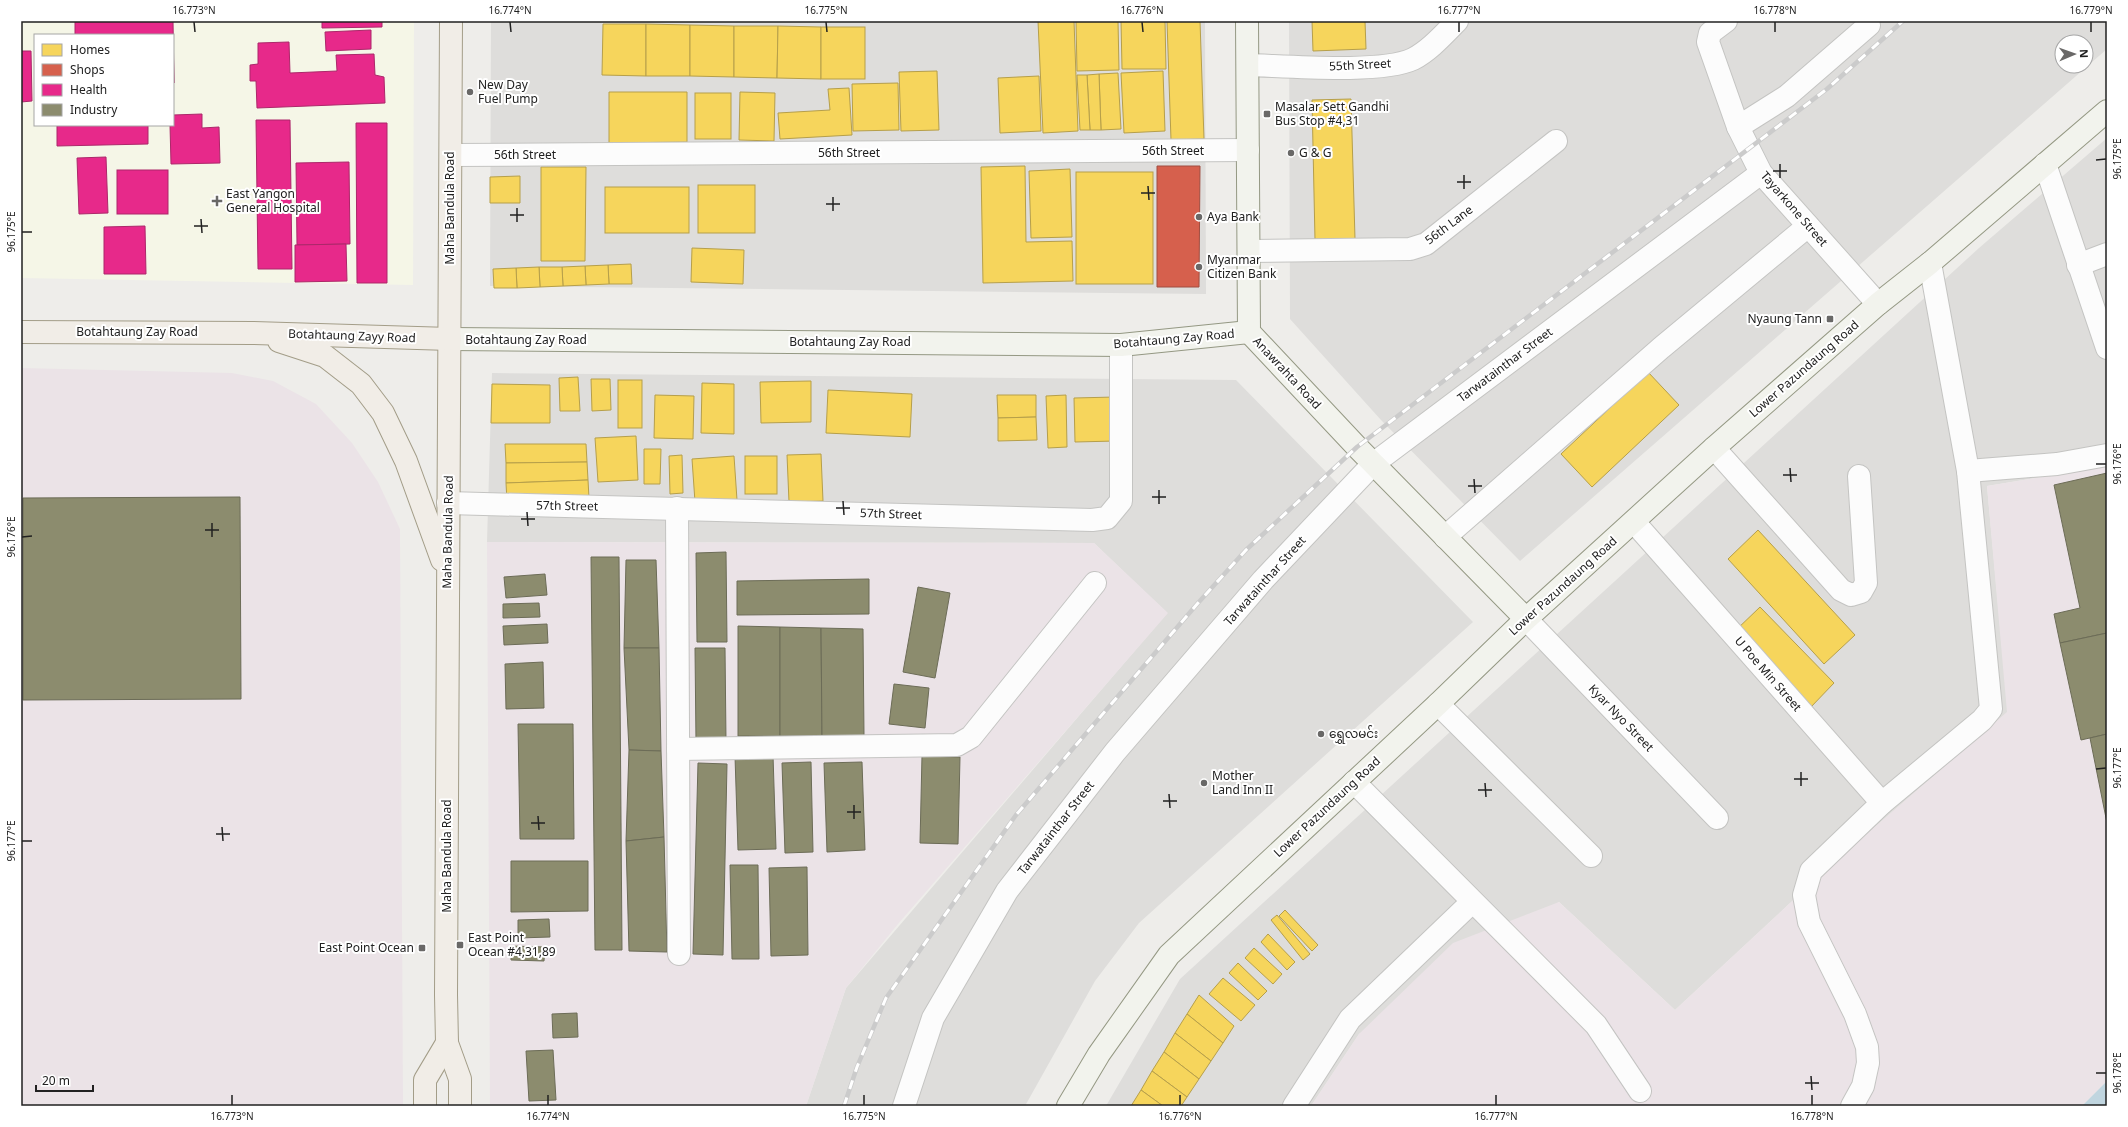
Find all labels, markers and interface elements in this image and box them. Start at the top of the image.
text: 16.773°N [172,3,216,17]
text: 16.774°N [488,3,532,17]
text: 16.775°N [804,3,848,17]
text: 16.776°N [1120,3,1164,17]
text: 16.777°N [1437,3,1481,17]
text: 16.778°N [1753,3,1797,17]
text: 16.779°N [2069,3,2113,17]
legend [34,34,174,126]
north arrow [2054,34,2094,74]
text: Homes [70,41,110,58]
text: N [2077,49,2092,58]
street label: 55th Street [1329,54,1392,75]
text: Shops [70,61,105,78]
place label: New Day Fuel Pump [478,76,538,107]
text: Health [70,81,107,98]
marker: New Day Fuel Pump [465,87,475,97]
place label: Masalar Sett Gandhi Bus Stop #4,31 [1275,98,1389,129]
text: Industry [70,101,118,118]
marker: Masalar Sett Gandhi Bus Stop #4,31 [1262,109,1272,119]
text: 96.175°E [2110,138,2124,180]
street label: 56th Street [1142,142,1205,159]
street label: 56th Street [818,144,881,161]
place label: G & G [1299,144,1332,161]
street label: 56th Street [494,146,557,163]
marker: G & G [1286,148,1296,158]
street label: Maha Bandula Road [441,151,458,265]
street label: Tayarkone Street [1757,167,1832,250]
place label: East Yangon General Hospital [226,185,320,216]
marker: East Yangon General Hospital [211,195,223,207]
street label: 56th Lane [1421,201,1476,248]
place label: Aya Bank [1207,208,1260,225]
text: 96.175°E [4,211,18,253]
marker: Aya Bank [1194,212,1204,222]
place label: Myanmar Citizen Bank [1207,251,1277,282]
marker: Myanmar Citizen Bank [1194,262,1204,272]
place label: Nyaung Tann [1747,310,1822,327]
marker: Nyaung Tann [1825,314,1835,324]
street label: Lower Pazundaung Road [1745,316,1862,421]
street label: Botahtaung Zay Road [76,323,198,340]
street label: Tarwatainthar Street [1454,323,1556,406]
street label: Botahtaung Zayy Road [288,325,416,346]
street label: Botahtaung Zay Road [1113,325,1235,352]
street label: Botahtaung Zay Road [465,331,587,348]
street label: Botahtaung Zay Road [789,333,911,350]
street label: Anawrahta Road [1249,333,1325,413]
text: 96.176°E [2110,443,2124,485]
street label: Maha Bandula Road [438,475,457,589]
street label: 57th Street [536,496,599,515]
street label: 57th Street [860,504,923,523]
text: 96.176°E [4,516,18,558]
street label: Tarwatainthar Street [1220,532,1310,629]
street label: Lower Pazundaung Road [1505,532,1621,639]
street label: U Poe Min Street [1731,633,1806,715]
street label: Kyar Nyo Street [1585,680,1658,756]
place label: ရွှေလမင်း [1329,725,1378,744]
marker: ရွှေလမင်း [1316,729,1326,739]
text: 96.177°E [2110,747,2124,789]
street label: Lower Pazundaung Road [1270,753,1384,861]
place label: Mother Land Inn II [1212,767,1273,798]
street label: Tarwatainthar Street [1013,777,1098,878]
marker: Mother Land Inn II [1199,778,1209,788]
street label: Maha Bandula Road [438,799,455,913]
text: 96.177°E [4,820,18,862]
place label: East Point Ocean #4,31,89 [468,929,556,960]
place label: East Point Ocean [319,939,414,956]
marker: East Point Ocean #4,31,89 [455,940,465,950]
marker: East Point Ocean [417,943,427,953]
text: 96.178°E [2110,1052,2124,1094]
scale bar [36,1067,93,1093]
text: 20 m [42,1072,70,1089]
text: 16.773°N [210,1109,254,1123]
text: 16.774°N [526,1109,570,1123]
text: 16.775°N [842,1109,886,1123]
text: 16.776°N [1158,1109,1202,1123]
text: 16.777°N [1474,1109,1518,1123]
text: 16.778°N [1790,1109,1834,1123]

